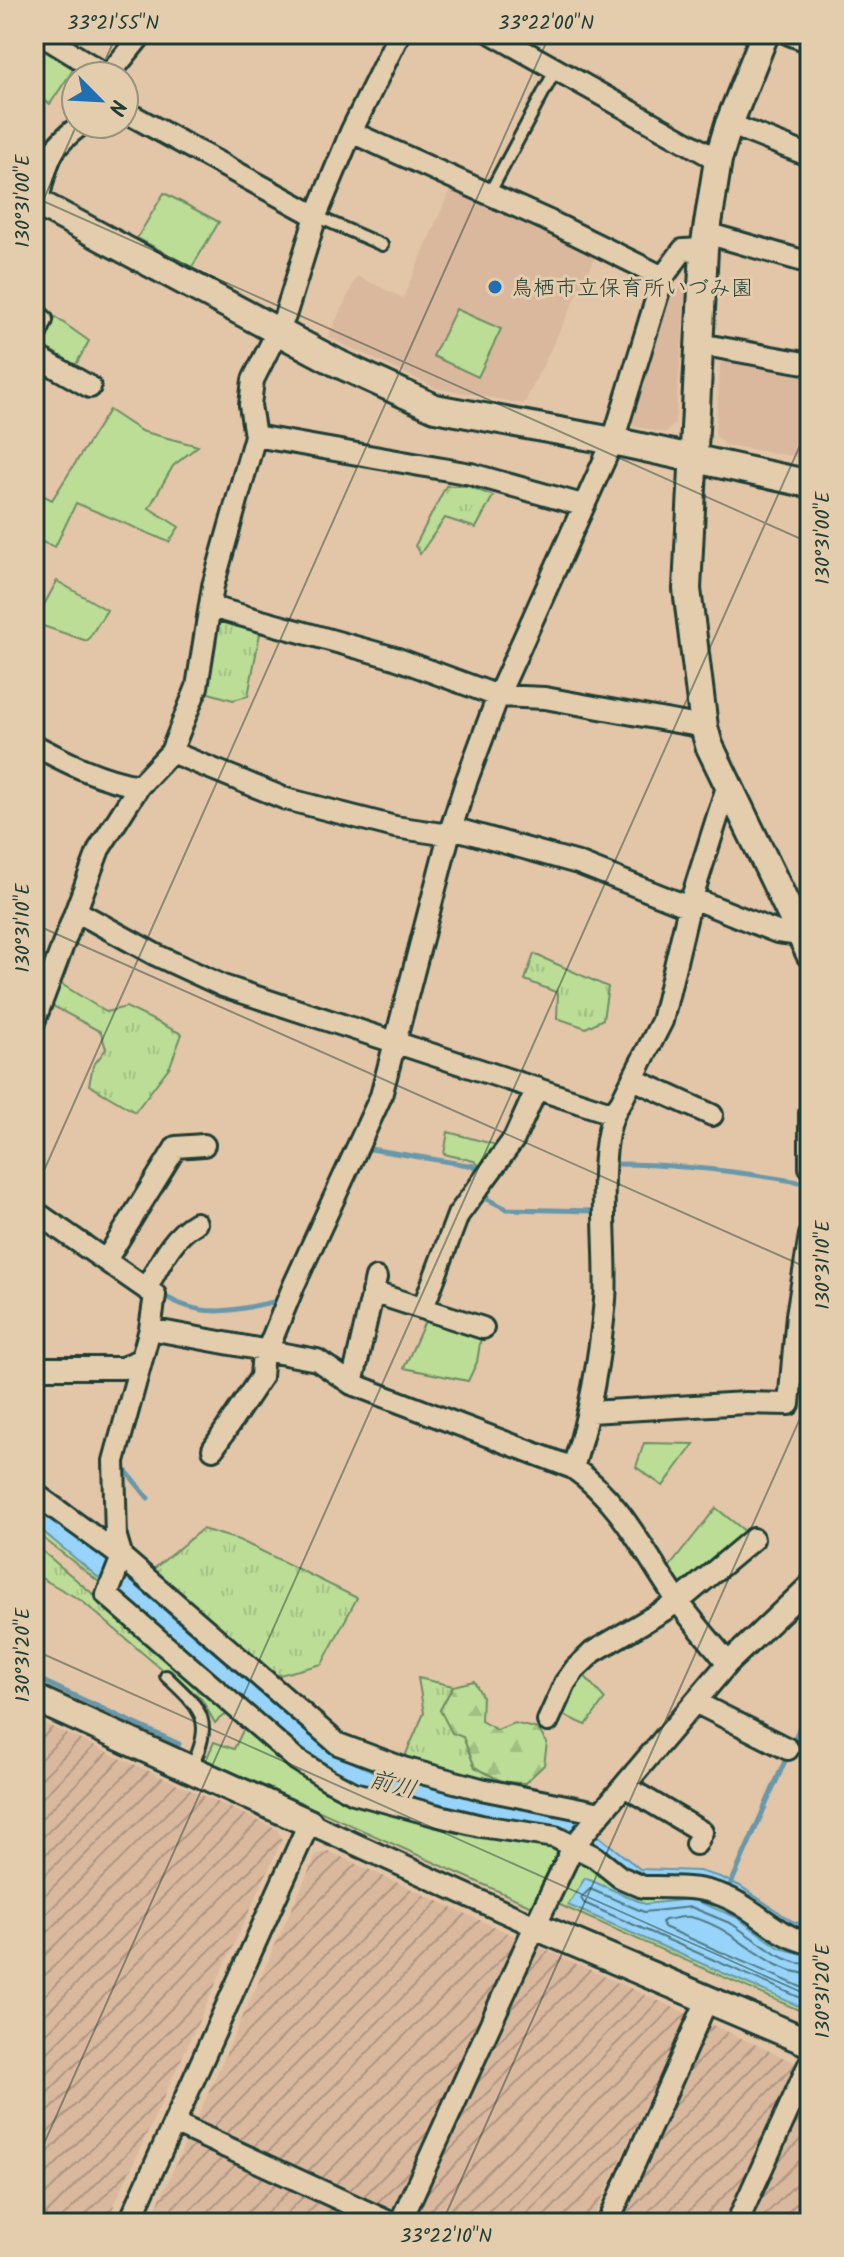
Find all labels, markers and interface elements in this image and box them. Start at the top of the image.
text: 33°21'55"N [67,8,159,40]
text: 33°22'00"N [498,8,594,40]
north arrow [60,60,140,140]
text: N [97,94,135,121]
text: 130°31'00"E [8,153,40,248]
place label: 鳥栖市立保育所いづみ園 [511,272,753,307]
marker: 鳥栖市立保育所いづみ園 [486,278,504,296]
text: 130°31'00"E [808,490,840,585]
text: 130°31'10"E [8,882,40,973]
text: 130°31'10"E [808,1219,840,1310]
text: 130°31'20"E [8,1606,40,1703]
water label: 前川 [364,1760,421,1810]
text: 130°31'20"E [808,1942,840,2039]
text: 33°22'10"N [400,2221,492,2253]

